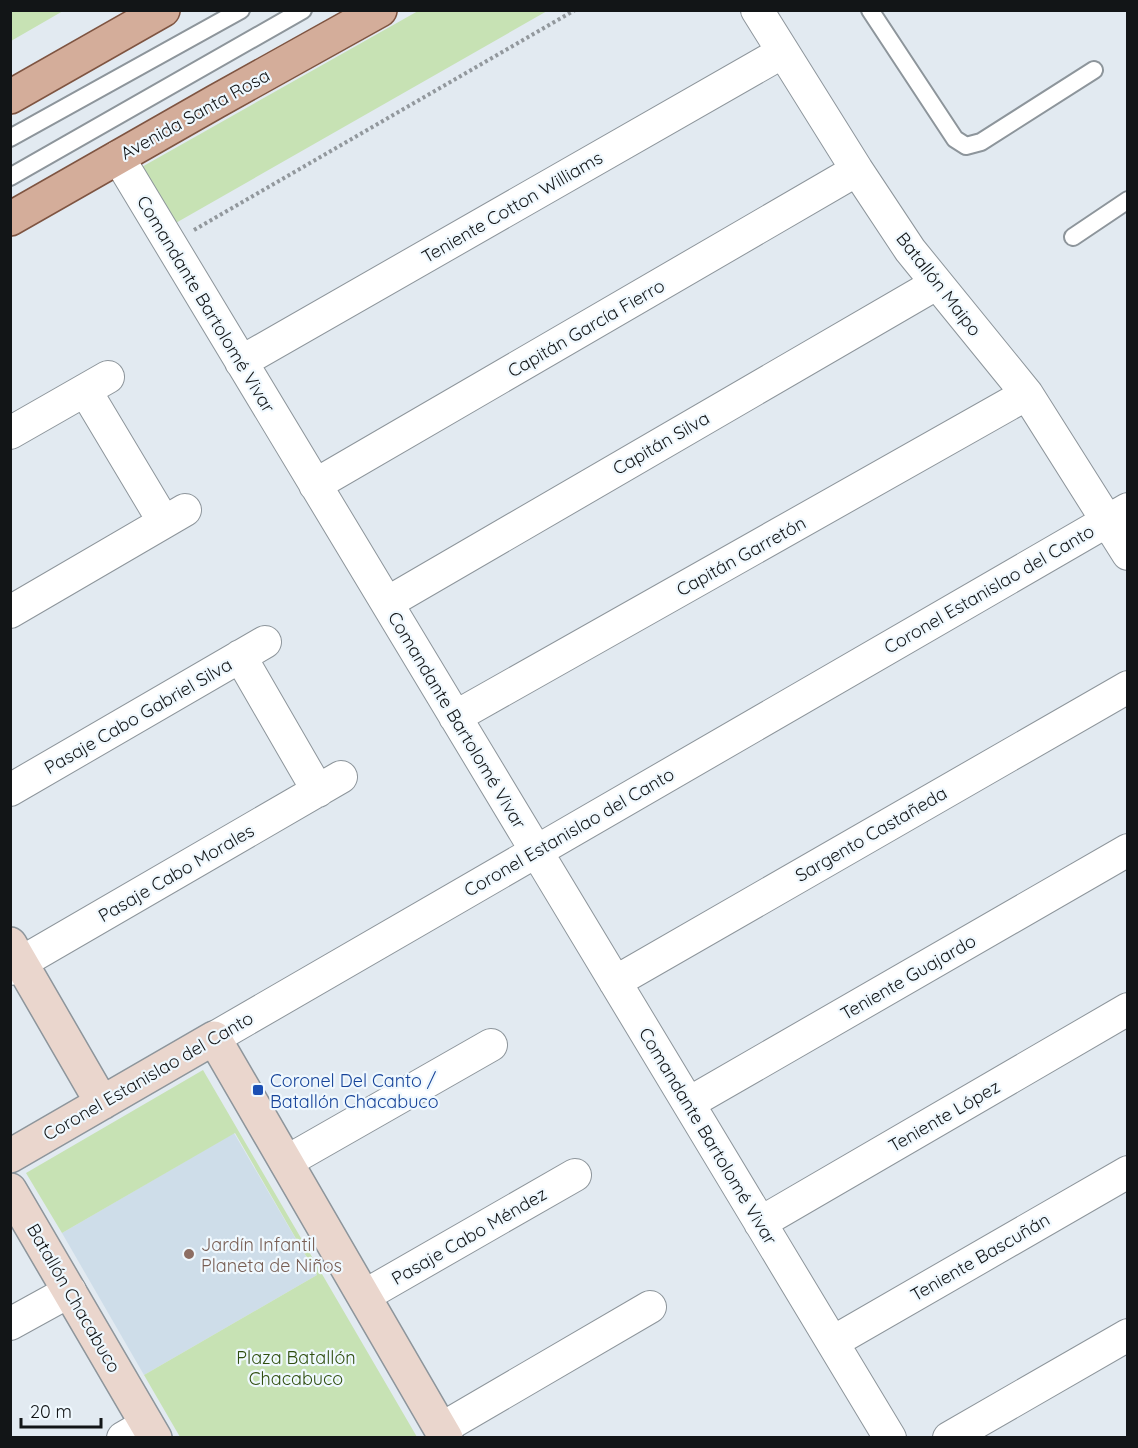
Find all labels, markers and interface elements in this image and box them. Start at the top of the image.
street label: Avenida Santa Rosa [116,63,274,165]
street label: Teniente Cotton Williams [418,146,606,268]
street label: Comandante Bartolomé Vivar [132,191,280,417]
street label: Batallón Maipo [891,227,987,341]
street label: Capitán García Fierro [503,274,669,382]
street label: Capitán Silva [609,406,713,480]
street label: Capitán Garretón [672,511,810,601]
street label: Coronel Estanislao del Canto [880,519,1098,659]
street label: Comandante Bartolomé Vivar [383,607,531,833]
street label: Pasaje Cabo Gabriel Silva [40,653,236,779]
street label: Coronel Estanislao del Canto [460,762,678,902]
street label: Sargento Castañeda [791,781,951,887]
street label: Pasaje Cabo Morales [94,819,258,927]
street label: Teniente Guajardo [836,929,980,1025]
street label: Coronel Estanislao del Canto [39,1006,257,1146]
street label: Comandante Bartolomé Vivar [634,1023,782,1249]
place label: Coronel Del Canto / Batallón Chacabuco [270,1069,439,1113]
street label: Teniente López [884,1075,1004,1157]
marker: Coronel Del Canto / Batallón Chacabuco [251,1083,265,1097]
street label: Pasaje Cabo Méndez [387,1182,551,1290]
street label: Teniente Bascuñán [906,1208,1054,1306]
street label: Batallón Chacabuco [22,1219,126,1377]
place label: Jardín Infantil Planeta de Niños [201,1233,342,1277]
marker: Jardín Infantil Planeta de Niños [182,1247,196,1261]
park label: Plaza Batallón Chacabuco [236,1346,356,1390]
scale bar [21,1391,100,1429]
text: 20 m [30,1400,72,1423]

